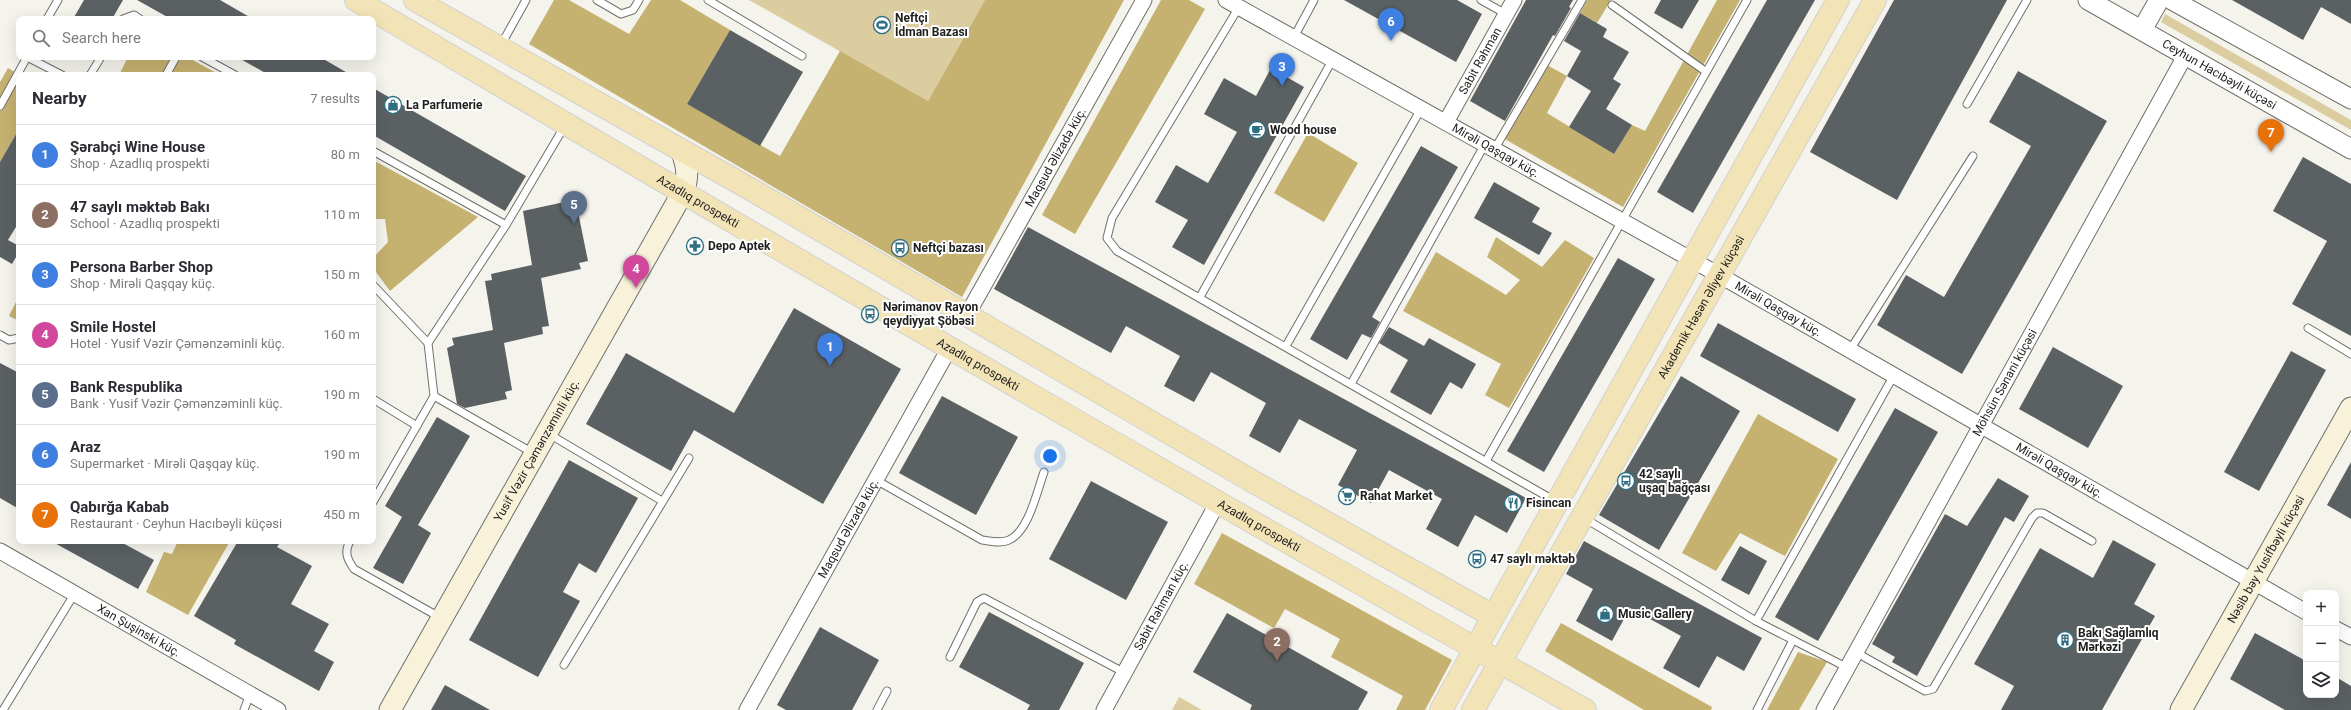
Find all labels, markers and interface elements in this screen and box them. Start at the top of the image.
pin: 6 [1378,8,1404,41]
place label: Neftçi İdman Bazası [895,11,968,39]
sports icon: Neftçi İdman Bazası [872,15,892,35]
search box [16,16,376,60]
street label: Sabit Rəhman [1456,25,1504,97]
icon: search [30,27,52,49]
text: Search here [62,29,141,47]
street label: Ceyhun Hacıbəyli küçəsi [2160,37,2279,112]
pin: 3 [1269,53,1295,86]
text: Nearby [32,88,87,108]
text: 7 results [310,91,360,106]
shop icon: La Parfumerie [383,95,403,115]
place label: La Parfumerie [406,98,483,112]
street label: Maqsud Əlizadə küç. [1022,105,1089,209]
pin: 7 [2258,119,2284,152]
cafe icon: Wood house [1247,120,1267,140]
street label: Mirəli Qaşqay küç. [1450,121,1542,180]
place label: Wood house [1270,123,1337,137]
text: Şərabçi Wine House [70,138,205,156]
text: 1 [41,147,49,162]
text: 80 m [331,147,360,162]
text: Shop · Azadlıq prospekti [70,156,210,171]
street label: Azadlıq prospekti [655,172,742,231]
pin: 5 [561,191,587,224]
text: 47 saylı məktəb Bakı [70,198,210,216]
text: 2 [41,207,49,222]
text: 110 m [323,207,360,222]
text: School · Azadlıq prospekti [70,216,220,231]
street label: Akademik Həsən Əliyev küçəsi [1655,233,1747,381]
pharmacy icon: Depo Aptek [685,236,705,256]
bus stop icon: Neftçi bazası [890,238,910,258]
place label: Depo Aptek [708,239,771,253]
place label: Neftçi bazası [913,241,984,255]
pin: 4 [623,255,649,288]
text: Persona Barber Shop [70,258,213,276]
text: 3 [41,267,49,282]
text: 150 m [323,267,360,282]
text: Shop · Mirəli Qaşqay küç. [70,276,215,291]
street label: Mirəli Qaşqay küç. [1733,279,1824,340]
place label: Nərimanov Rayon qeydiyyat Şöbəsi [883,300,978,328]
bus stop icon: Nərimanov Rayon qeydiyyat Şöbəsi [860,304,880,324]
text: Smile Hostel [70,318,156,336]
text: 4 [41,327,49,342]
text: 160 m [323,327,360,342]
street label: Möhsün Sənani küçəsi [1970,327,2040,438]
pin: 1 [817,333,843,366]
street label: Azadlıq prospekti [934,335,1022,394]
text: Hotel · Yusif Vəzir Çəmənzəminli küç. [70,336,285,351]
street label: Yusif Vəzir Çəmənzəminli küç. [491,377,582,524]
text: Bank Respublika [70,378,182,396]
text: 5 [41,387,49,402]
text: 190 m [323,387,360,402]
text: Bank · Yusif Vəzir Çəmənzəminli küç. [70,396,283,411]
text: Araz [70,438,101,456]
street label: Mirəli Qaşqay küç. [2014,440,2105,501]
your location [1040,446,1060,466]
text: 6 [41,447,49,462]
text: 190 m [323,447,360,462]
text: Supermarket · Mirəli Qaşqay küç. [70,456,260,471]
place label: 42 saylı uşaq bağçası [1639,467,1710,495]
bus stop icon: 42 saylı uşaq bağçası [1616,471,1636,491]
street label: Maqsud Əlizadə küç. [815,476,882,580]
supermarket icon: Rahat Market [1337,486,1357,506]
place label: Rahat Market [1360,489,1432,503]
restaurant icon: Fisincan [1503,493,1523,513]
street label: Nəsib bəy Yusifbəyli küçəsi [2224,493,2307,626]
place label: Fisincan [1526,496,1572,510]
street label: Azadlıq prospekti [1215,497,1303,555]
text: Qabırğa Kabab [70,498,169,516]
text: 7 [41,507,49,522]
text: 450 m [323,507,360,522]
text: Restaurant · Ceyhun Hacıbəyli küçəsi [70,516,282,531]
bus stop icon: 47 saylı məktəb [1467,549,1487,569]
place label: 47 saylı məktəb [1490,552,1575,566]
street label: Sabit Rəhman küç. [1131,559,1191,653]
map controls [2303,590,2339,698]
button: + [2303,590,2339,626]
street label: Xan Şuşinski küç. [95,601,183,660]
shop icon: Music Gallery [1595,604,1615,624]
place label: Music Gallery [1618,607,1693,621]
place label: Bakı Sağlamlıq Mərkəzi [2078,626,2159,654]
button: − [2303,626,2339,662]
pin: 2 [1264,628,1290,661]
building icon: Bakı Sağlamlıq Mərkəzi [2055,630,2075,650]
button: layers [2303,662,2339,698]

